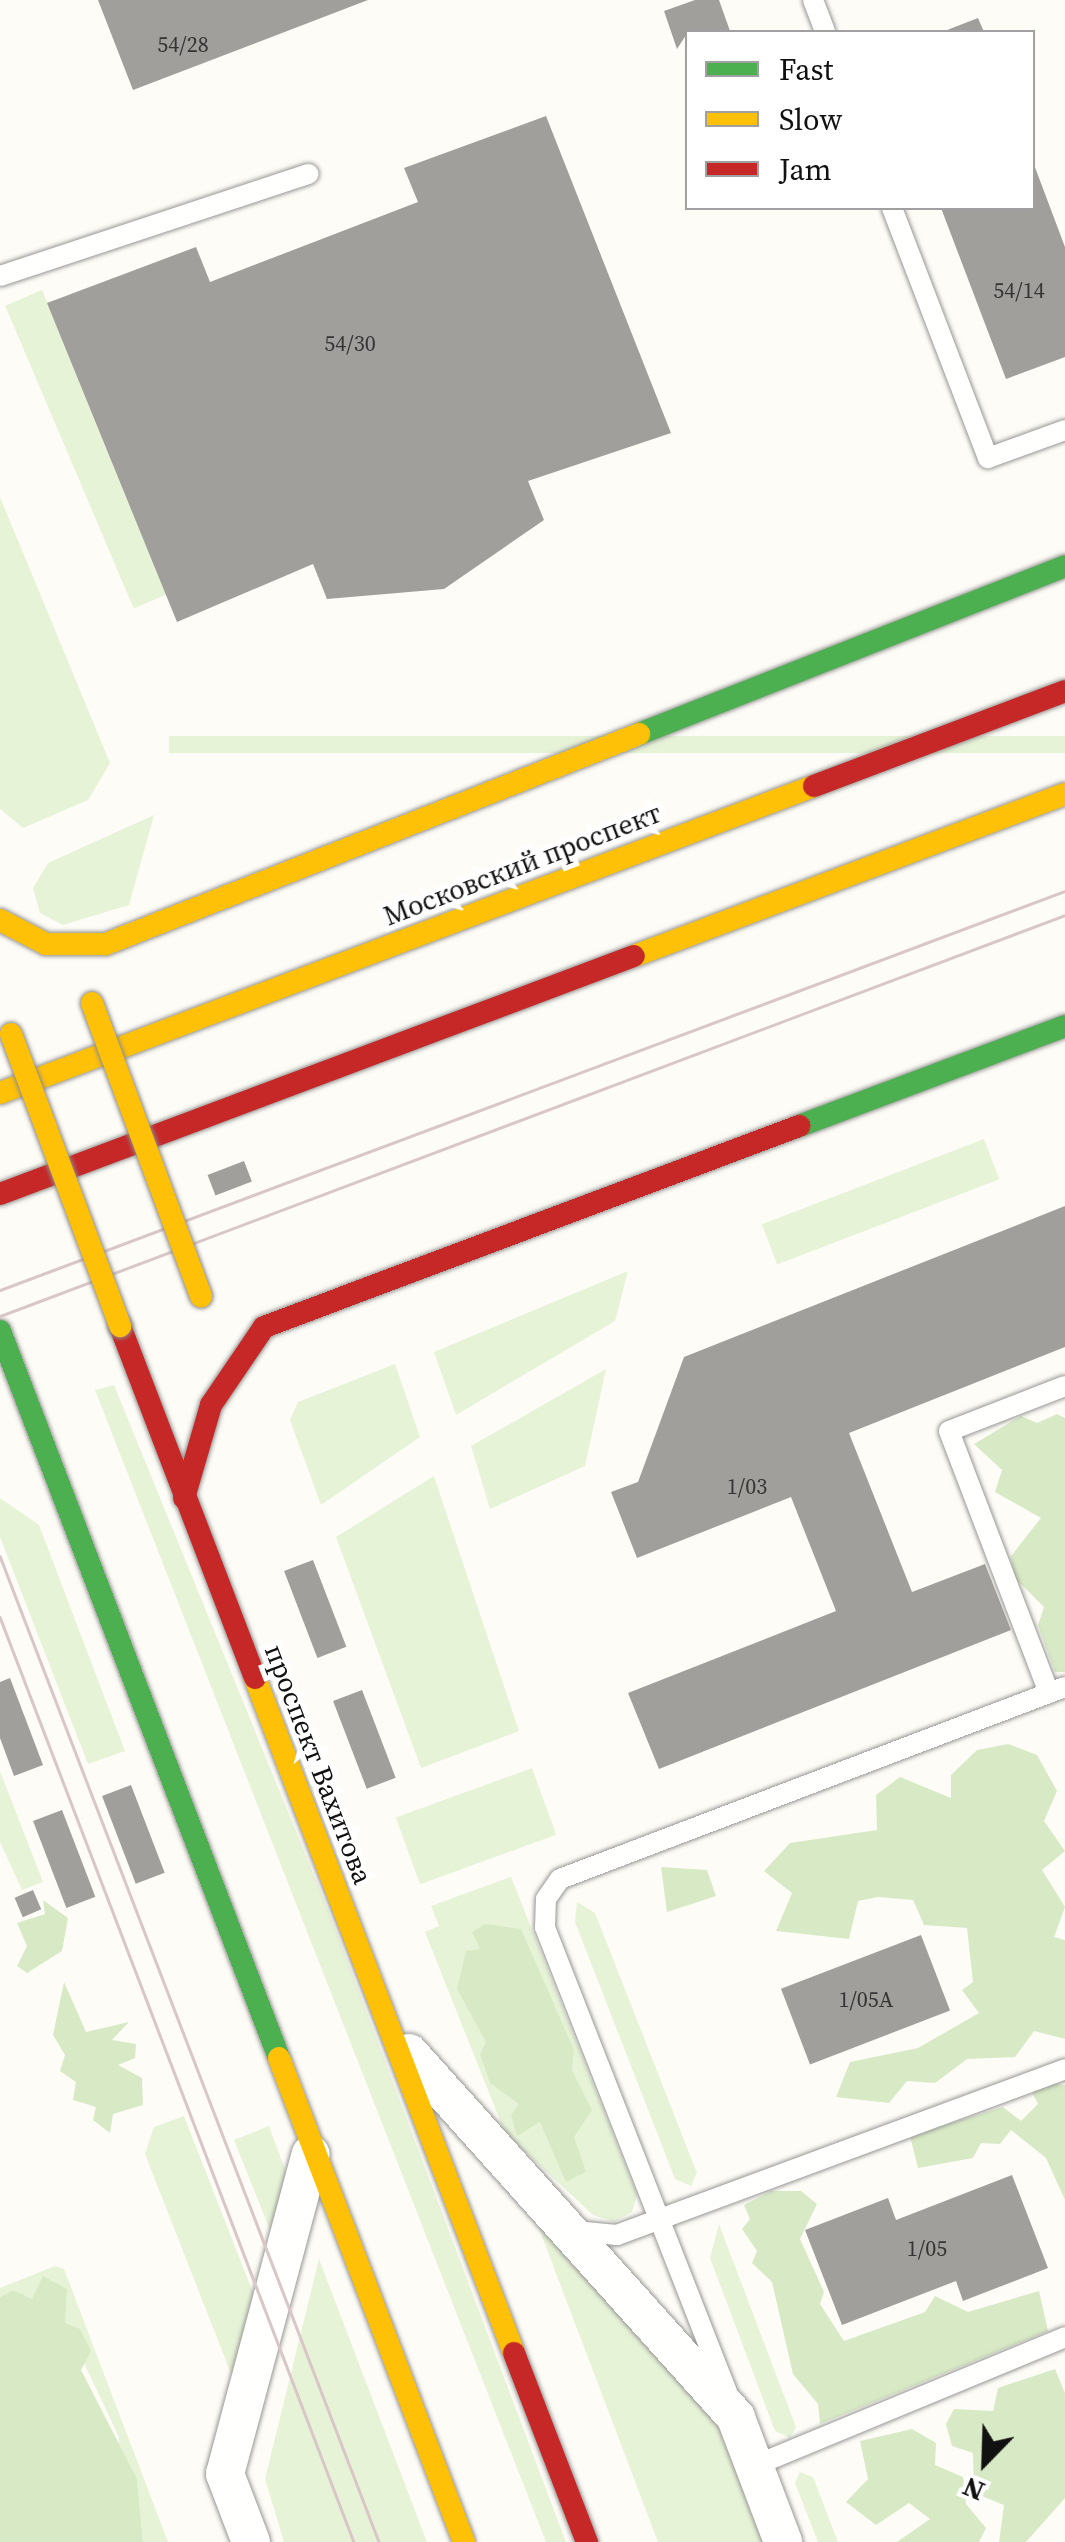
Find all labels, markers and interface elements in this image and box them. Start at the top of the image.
legend [685,30,1035,210]
house number: 54/28 [157,32,209,58]
text: Fast [779,49,833,90]
text: Slow [779,99,842,140]
text: Jam [779,149,832,190]
house number: 54/14 [993,278,1045,304]
house number: 54/30 [324,331,376,357]
street label: Московский проспект [379,796,665,932]
house number: 1/03 [727,1474,767,1500]
street label: проспект Вахитова [258,1639,380,1889]
house number: 1/05А [839,1987,893,2013]
house number: 1/05 [907,2236,947,2262]
north arrow [935,2412,1035,2512]
text: N [956,2468,990,2511]

